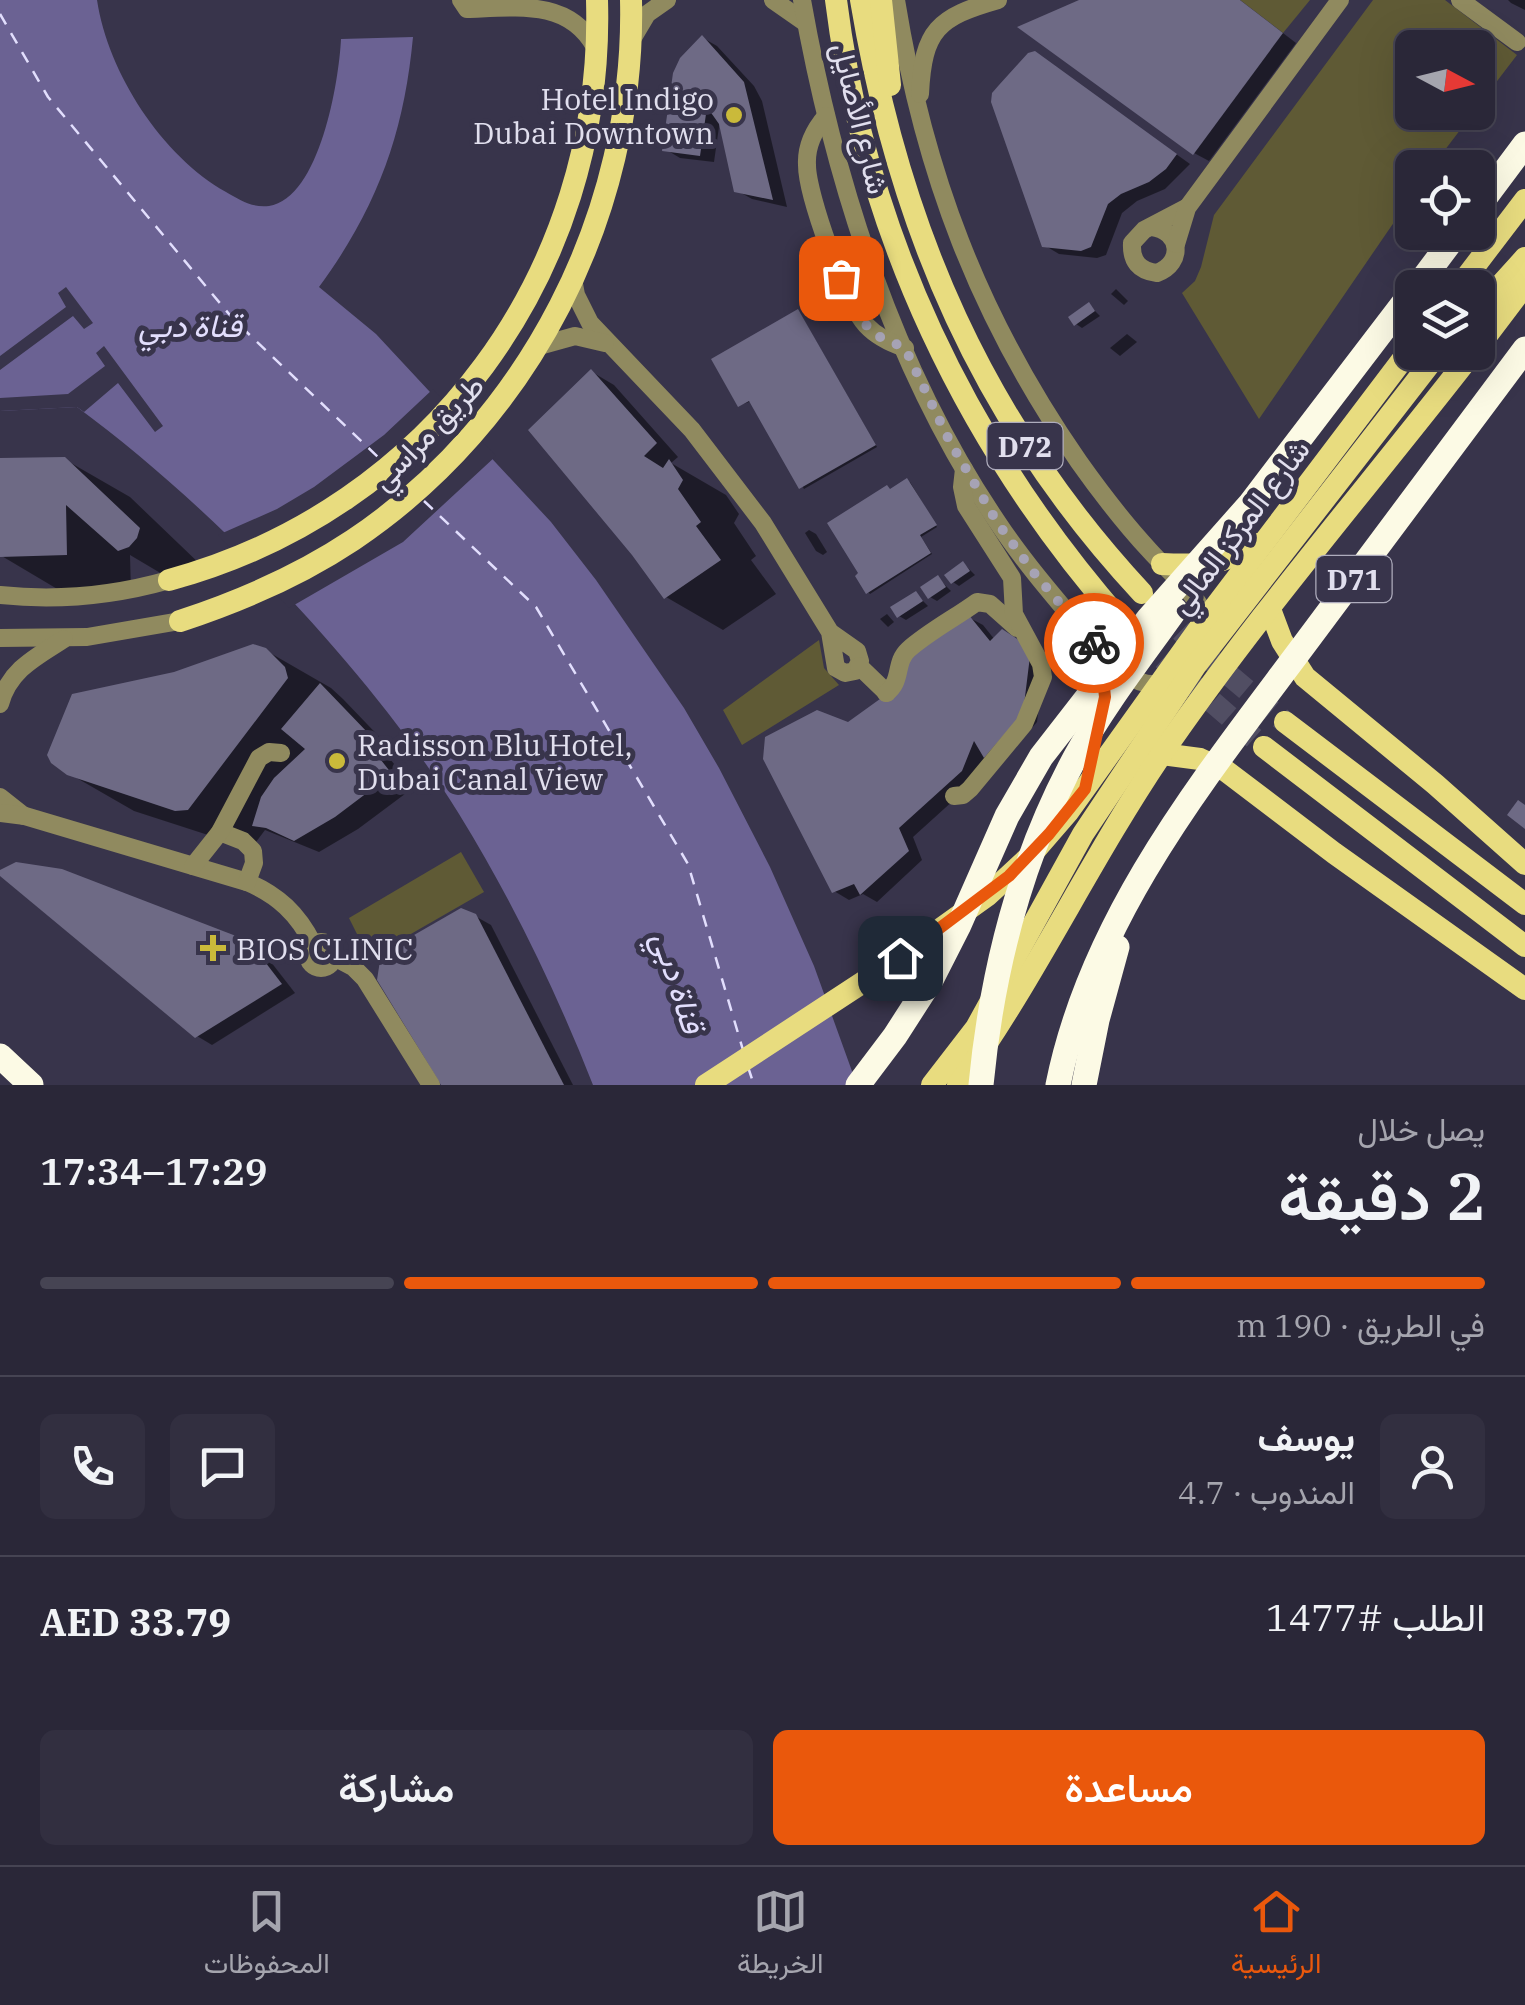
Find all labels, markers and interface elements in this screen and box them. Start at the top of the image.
north arrow [1395,30,1495,130]
map controls [1395,30,1495,370]
street label: شارع الأصايل [821,38,899,198]
place label: Hotel Indigo Dubai Downtown [473,79,714,152]
marker: Hotel Indigo Dubai Downtown [723,104,745,126]
button: locate [1395,150,1495,250]
pin [799,236,884,321]
icon: bag [814,251,869,306]
button: layers [1395,270,1495,370]
water label: قناة دبي [138,304,244,352]
street label: طريق مراسي [362,366,496,502]
road number: D72 [988,423,1062,469]
street label: شارع المركز المالي [1160,431,1322,625]
road number: D71 [1316,556,1392,602]
courier [1044,593,1144,693]
icon: bike [1067,616,1122,671]
place label: Radisson Blu Hotel, Dubai Canal View [357,725,633,798]
marker: Radisson Blu Hotel, Dubai Canal View [326,750,348,772]
pin [858,916,943,1001]
water label: قناة دبي [637,926,716,1042]
place label: BIOS CLINIC [236,929,413,968]
icon: home [873,931,928,986]
marker: BIOS CLINIC [200,935,226,961]
text: يصل خلال [1357,1108,1485,1150]
text: 17:29–17:34 [40,1146,267,1195]
text: 2 دقيقة [1278,1153,1485,1238]
text: في الطريق · 190 m [1236,1304,1485,1346]
text: يوسف [1258,1412,1355,1461]
button: phone [40,1414,145,1519]
button: chat [170,1414,275,1519]
button: person [1380,1414,1485,1519]
text: المندوب · 4.7 [1178,1471,1355,1513]
text: الطلب #1477 [1266,1592,1485,1641]
text: AED 33.79 [40,1597,231,1646]
button: مشاركة [40,1730,753,1845]
button: مساعدة [773,1730,1485,1845]
tab: المحفوظات [204,1884,330,1988]
tab: الخريطة [737,1884,824,1988]
tab: الرئيسية [1231,1884,1321,1988]

